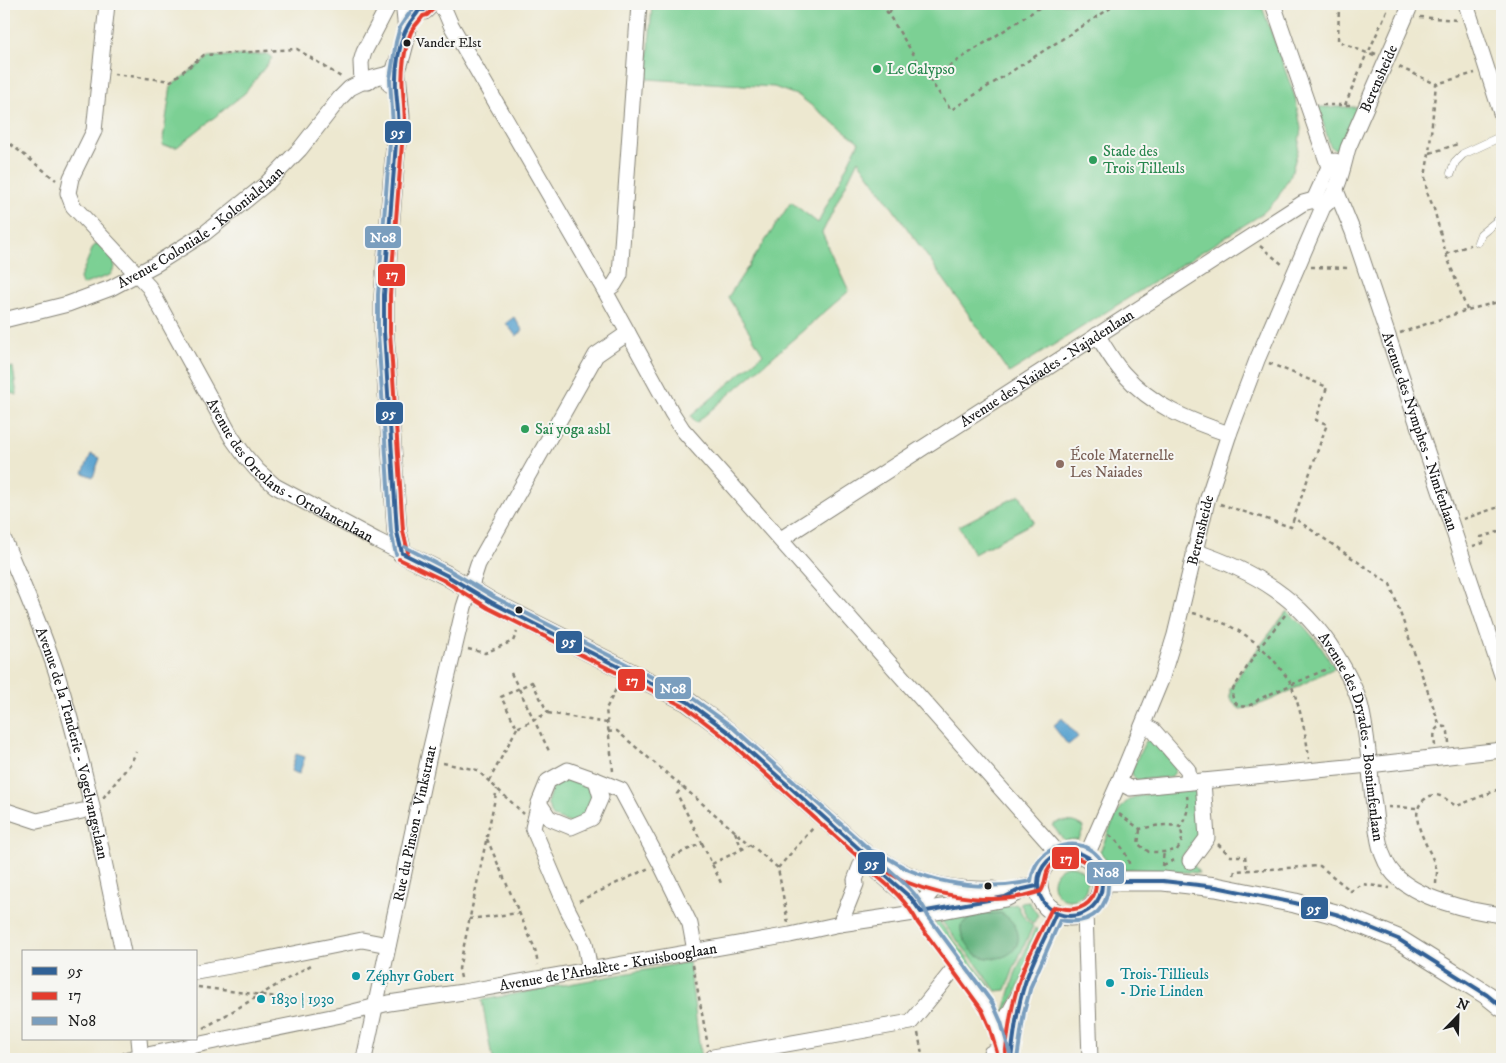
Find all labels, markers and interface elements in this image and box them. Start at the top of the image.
place label: Vander Elst [415,34,482,52]
marker: Vander Elst [402,38,412,48]
street label: Berensheide [1355,42,1402,115]
place label: Le Calypso [887,60,955,79]
marker: Le Calypso [871,63,883,75]
line badge: 95 [384,120,412,144]
text: 95 [390,124,405,142]
place label: Stade des Trois Tilleuls [1103,142,1185,178]
marker: Stade des Trois Tilleuls [1087,154,1099,166]
street label: Avenue Coloniale - Kolonialelaan [114,162,288,293]
line badge: N08 [364,225,402,249]
text: N08 [370,229,396,247]
line badge: 17 [377,263,406,287]
text: 17 [386,266,398,284]
street label: Avenue des Naïades - Najadenlaan [956,305,1137,431]
street label: Avenue des Nymphes - Nimfenlaan [1378,329,1462,534]
street label: Avenue des Ortolans - Ortolanenlaan [202,395,377,546]
line badge: 95 [375,401,404,425]
text: 95 [381,405,396,423]
place label: Saï yoga asbl [535,420,611,439]
marker: Saï yoga asbl [519,423,531,435]
place label: École Maternelle Les Naiades [1070,446,1174,482]
marker: École Maternelle Les Naiades [1054,458,1066,470]
street label: Berensheide [1182,492,1218,567]
unlabelled marker [514,605,524,615]
street label: Avenue de la Tenderie - Vogelvangstlaan [31,624,113,861]
street label: Avenue des Dryades - Bosnimfenlaan [1314,628,1388,843]
line badge: 95 [555,630,583,654]
text: 95 [561,633,576,651]
line badge: 17 [617,668,646,692]
text: 17 [626,672,638,690]
line badge: N08 [654,676,692,700]
text: N08 [660,680,686,698]
street label: Rue du Pinson - Vinkstraat [388,743,441,903]
line badge: 17 [1051,846,1080,870]
text: 17 [1060,850,1072,868]
line badge: 95 [857,851,886,875]
text: 95 [864,855,879,873]
line badge: N08 [1086,861,1125,885]
text: N08 [1093,864,1119,882]
unlabelled marker [983,881,993,891]
line badge: 95 [1300,896,1329,920]
text: 95 [1306,900,1321,918]
street label: Avenue de l'Arbalète - Kruisbooglaan [498,938,718,995]
legend [22,950,198,1040]
text: 95 [67,962,83,981]
place label: Trois-Tillieuls - Drie Linden [1120,965,1209,1001]
place label: Zéphyr Gobert [366,967,455,986]
marker: Zéphyr Gobert [350,970,362,982]
marker: Trois-Tillieuls - Drie Linden [1104,977,1116,989]
text: 17 [68,986,82,1005]
place label: 1830 | 1930 [271,990,334,1009]
north arrow [1434,990,1484,1040]
marker: 1830 | 1930 [255,993,267,1005]
text: N [1454,994,1472,1016]
text: N08 [68,1012,96,1031]

